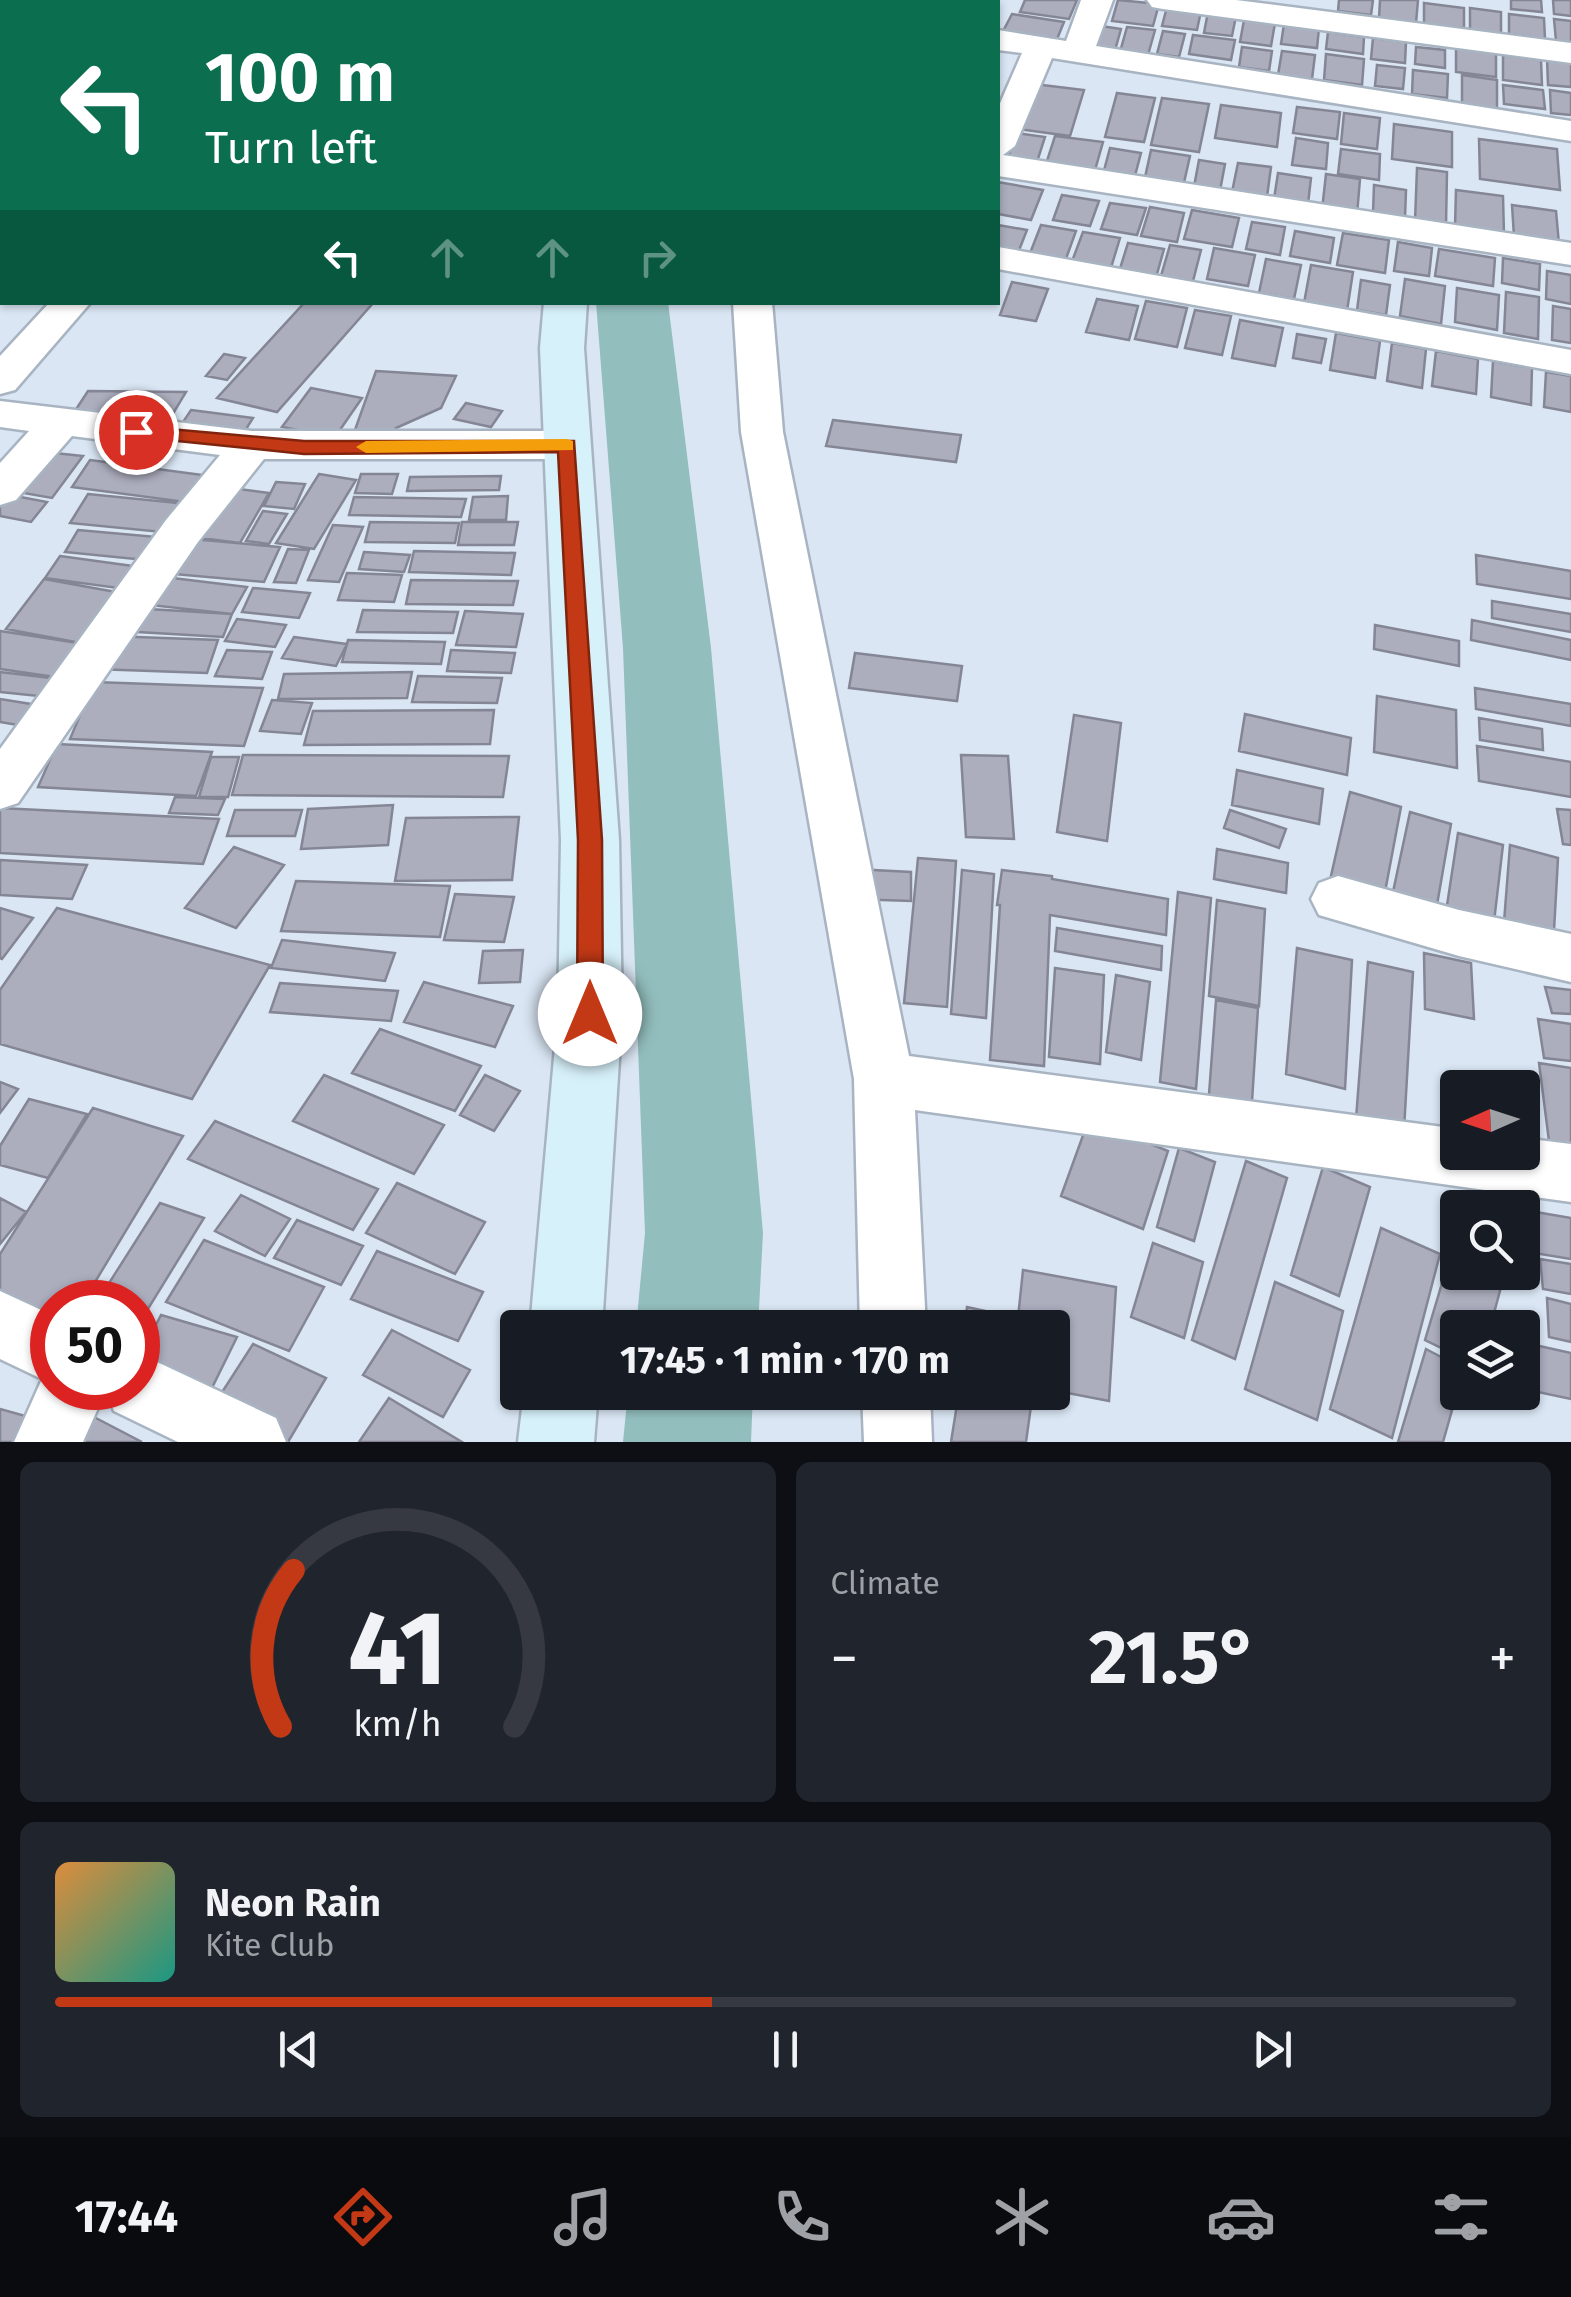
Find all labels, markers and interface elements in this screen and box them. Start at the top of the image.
text: 100 m [205,36,395,120]
icon: left [40,40,170,170]
text: Turn left [205,121,377,175]
icon: left [315,230,370,285]
icon: ahead [420,230,475,285]
icon: ahead [525,230,580,285]
icon: right [630,230,685,285]
pin [94,390,179,475]
icon: arrive [109,405,164,460]
position arrow [538,962,642,1066]
north arrow [1440,1070,1540,1170]
map controls [1440,1070,1540,1410]
button: search [1440,1190,1540,1290]
speed limit sign: 50 [30,1280,160,1410]
button: layers [1440,1310,1540,1410]
text: 17:45 · 1 min · 170 m [620,1337,950,1383]
text: Climate [831,1564,940,1602]
text: 41 [348,1587,448,1712]
text: 21.5° [1089,1613,1258,1703]
text: − [831,1626,858,1692]
text: + [1489,1626,1516,1692]
text: km/h [354,1703,442,1745]
text: Neon Rain [205,1880,381,1926]
text: Kite Club [205,1926,334,1964]
icon: previous [271,2022,326,2077]
icon: pause [758,2022,813,2077]
icon: next [1245,2022,1300,2077]
icon: directions [328,2182,398,2252]
icon: music [548,2182,618,2252]
icon: phone [767,2182,837,2252]
icon: climate [987,2182,1057,2252]
icon: car [1206,2182,1276,2252]
icon: filters [1426,2182,1496,2252]
text: 17:44 [75,2190,178,2244]

